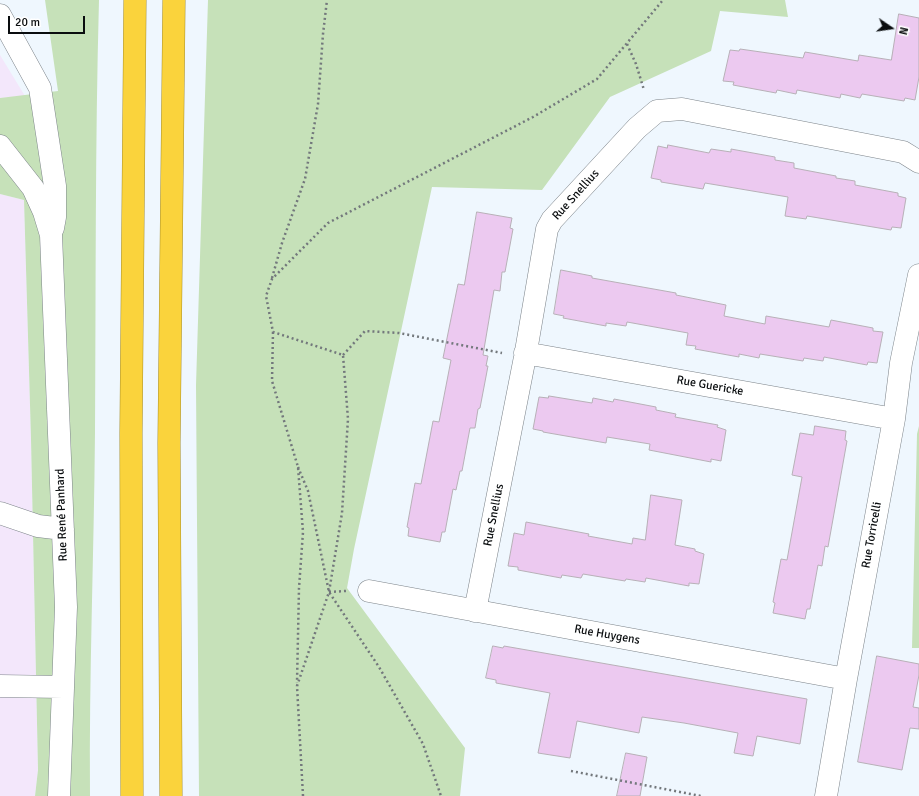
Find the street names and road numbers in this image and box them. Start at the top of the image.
street label: Rue Snellius [549,167,603,223]
street label: Rue Guericke [675,373,745,399]
street label: Rue René Panhard [53,468,71,562]
street label: Rue Snellius [481,483,507,547]
street label: Rue Torricelli [859,501,885,569]
street label: Rue Huygens [573,622,641,648]

